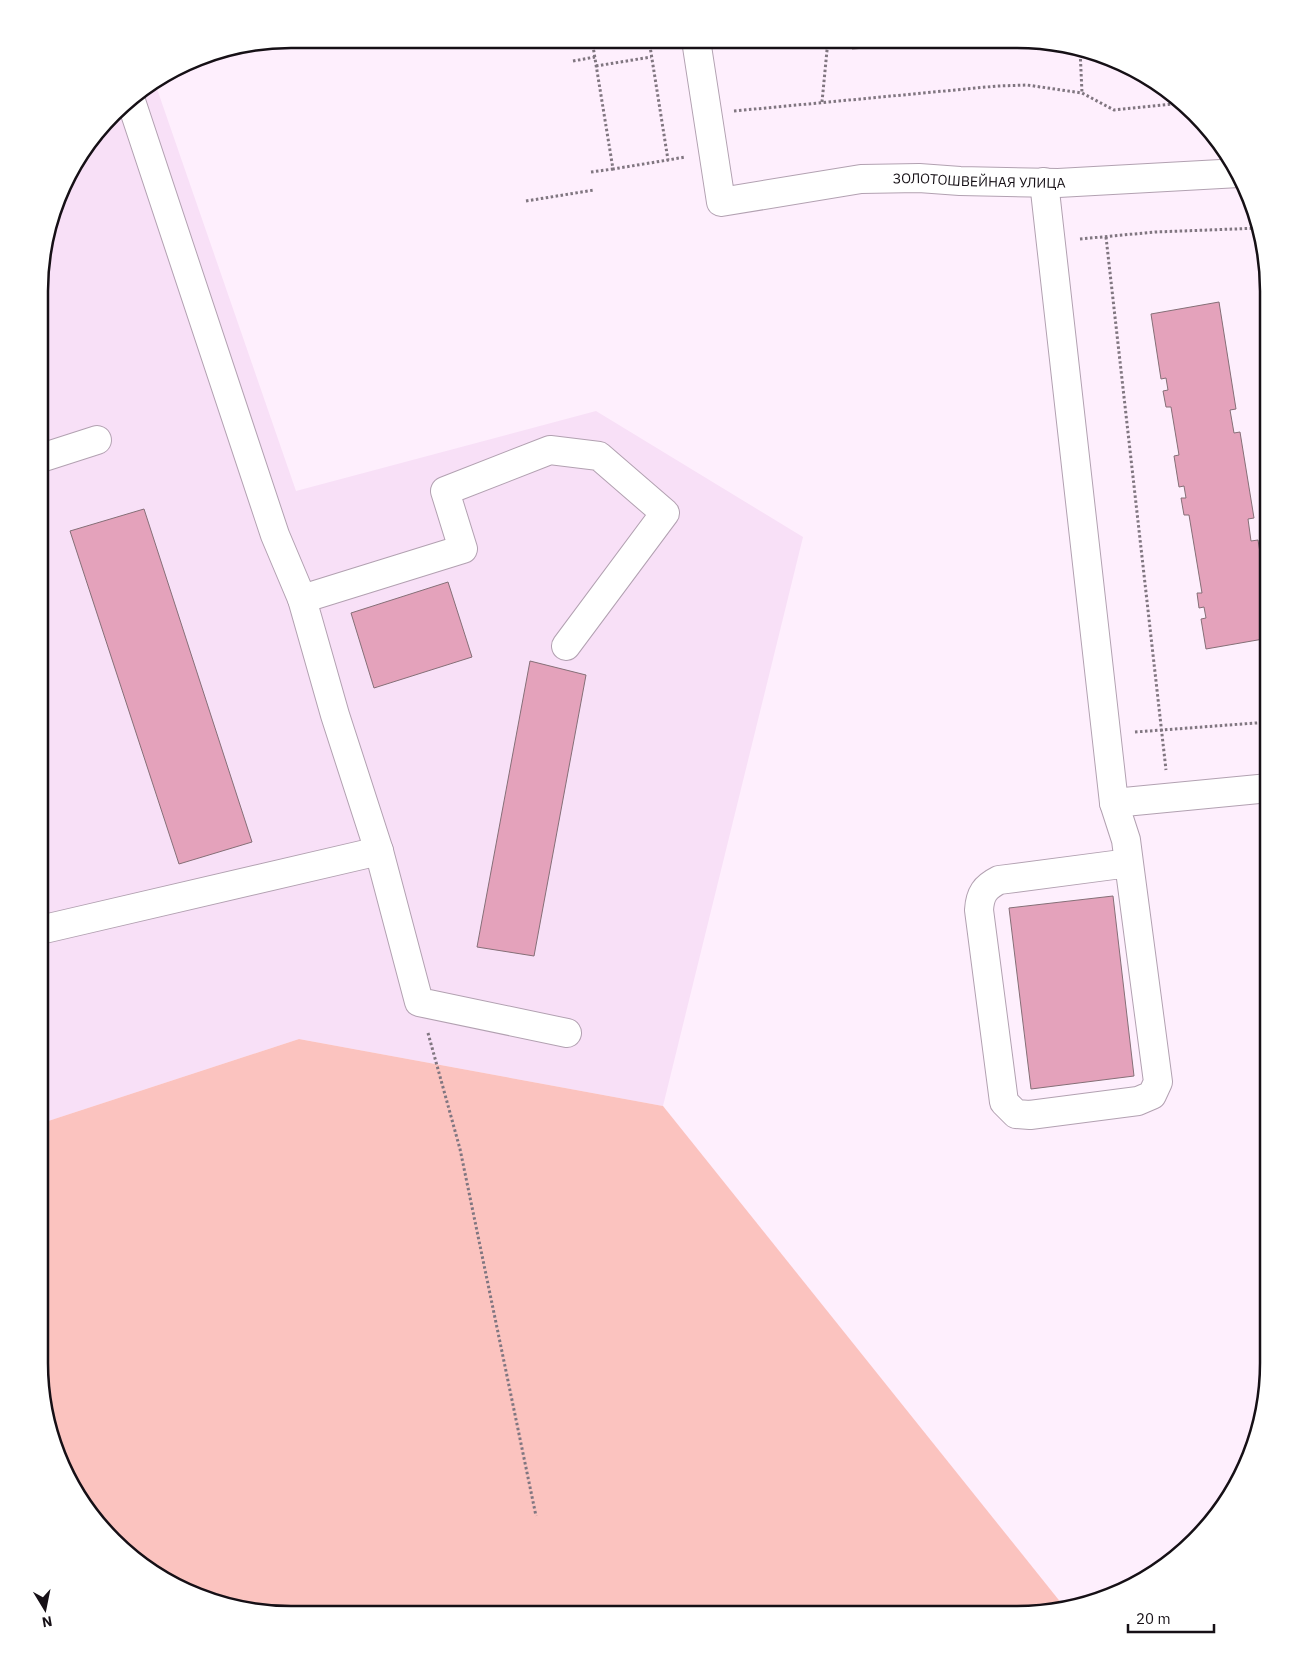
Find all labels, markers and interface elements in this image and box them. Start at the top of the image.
street label: ЗОЛОТОШВЕЙНАЯ УЛИЦА [893,169,1066,192]
north arrow [20,1584,70,1634]
scale bar [1128,1602,1214,1634]
text: 20 m [1136,1609,1171,1628]
text: N [41,1612,54,1632]

